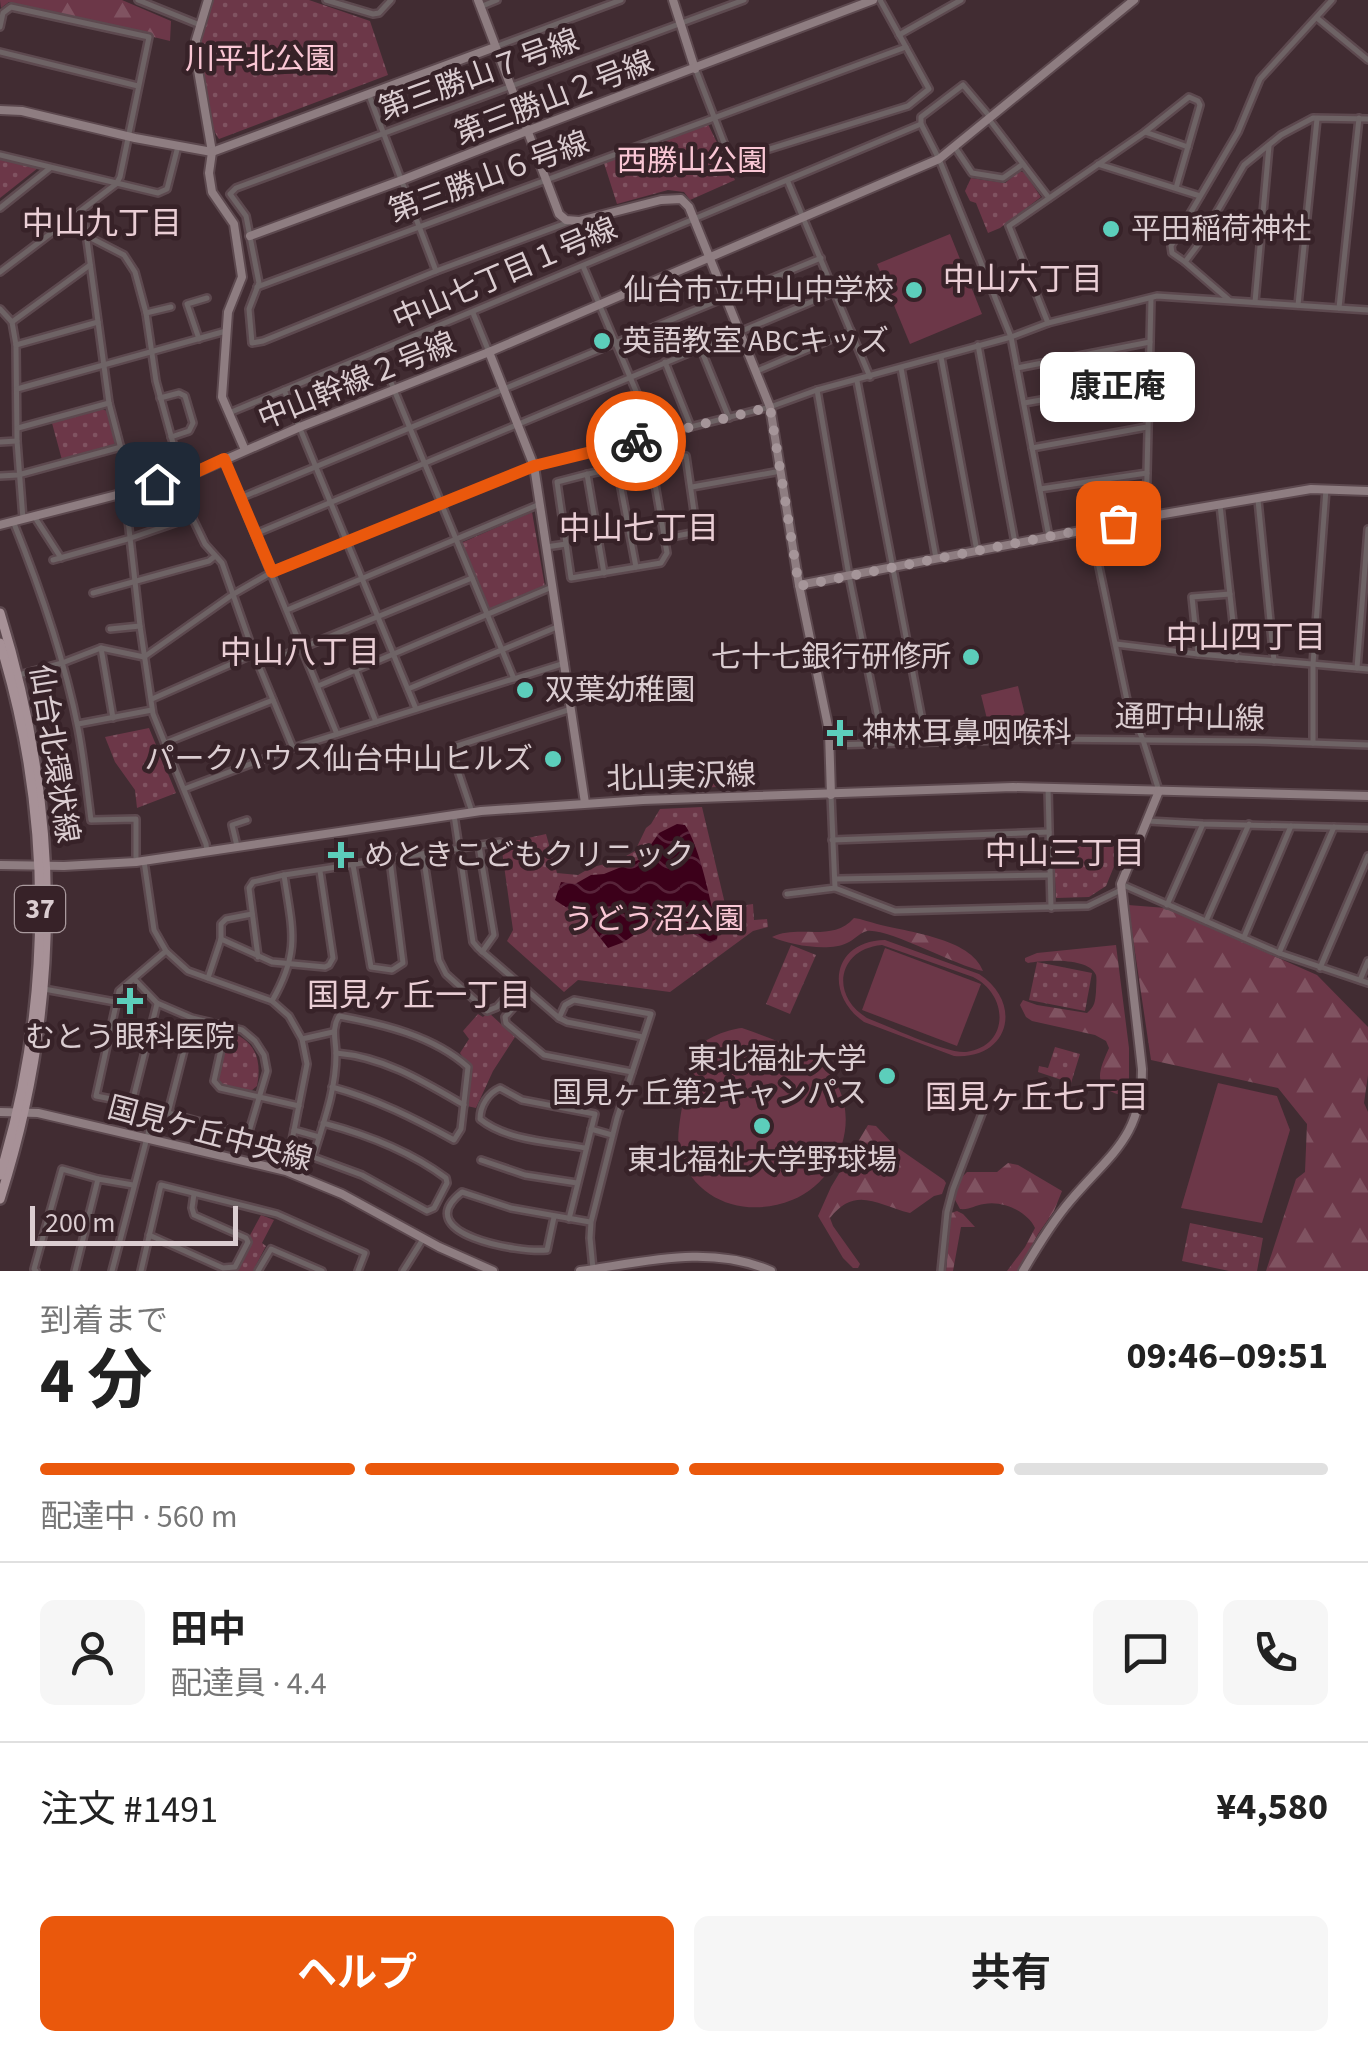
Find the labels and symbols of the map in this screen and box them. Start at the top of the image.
street label: 第三勝山７号線 [373,19,585,131]
park label: 川平北公園 [185,38,335,81]
street label: 第三勝山２号線 [448,40,660,156]
street label: 第三勝山６号線 [383,121,595,233]
park label: 西勝山公園 [617,140,767,183]
district label: 中山九丁目 [22,201,182,247]
street label: 中山七丁目１号線 [386,207,624,341]
place label: 平田稲荷神社 [1131,208,1311,251]
marker: 平田稲荷神社 [1100,218,1122,240]
district label: 中山六丁目 [943,257,1103,303]
place label: 仙台市立中山中学校 [624,269,894,312]
marker: 仙台市立中山中学校 [903,279,925,301]
place label: 英語教室 ABCキッズ [622,320,889,363]
street label: 中山幹線２号線 [252,322,462,440]
marker: 英語教室 ABCキッズ [591,330,613,352]
callout: 康正庵 [1040,353,1196,423]
courier [586,391,686,491]
pin [115,442,200,527]
pin [1076,481,1161,566]
district label: 中山七丁目 [559,506,719,552]
district label: 中山四丁目 [1166,615,1326,661]
district label: 中山八丁目 [220,630,380,676]
place label: 七十七銀行研修所 [711,636,951,679]
marker: 七十七銀行研修所 [960,646,982,668]
street label: 仙台北環状線 [19,662,89,846]
place label: 双葉幼稚園 [545,669,695,712]
marker: 双葉幼稚園 [514,679,536,701]
street label: 通町中山線 [1115,695,1265,741]
place label: 神林耳鼻咽喉科 [862,712,1072,755]
marker: 神林耳鼻咽喉科 [827,720,853,746]
place label: パークハウス仙台中山ヒルズ [145,738,533,781]
marker: パークハウス仙台中山ヒルズ [542,748,564,770]
street label: 北山実沢線 [605,753,757,801]
district label: 中山三丁目 [985,831,1145,877]
place label: めときこどもクリニック [364,834,694,877]
marker: めときこどもクリニック [328,842,354,868]
road number: 37 [15,886,65,932]
park label: うどう沼公園 [564,898,744,941]
district label: 国見ヶ丘一丁目 [307,973,531,1019]
marker: むとう眼科医院 [117,988,143,1014]
place label: むとう眼科医院 [25,1016,235,1059]
place label: 東北福祉大学 国見ヶ丘第2キャンパス [552,1038,867,1115]
marker: 東北福祉大学 国見ヶ丘第2キャンパス [876,1065,898,1087]
district label: 国見ヶ丘七丁目 [925,1075,1149,1121]
street label: 国見ケ丘中央線 [103,1086,317,1182]
marker: 東北福祉大学野球場 [751,1115,773,1137]
place label: 東北福祉大学野球場 [627,1139,897,1182]
scale bar [30,1201,238,1246]

